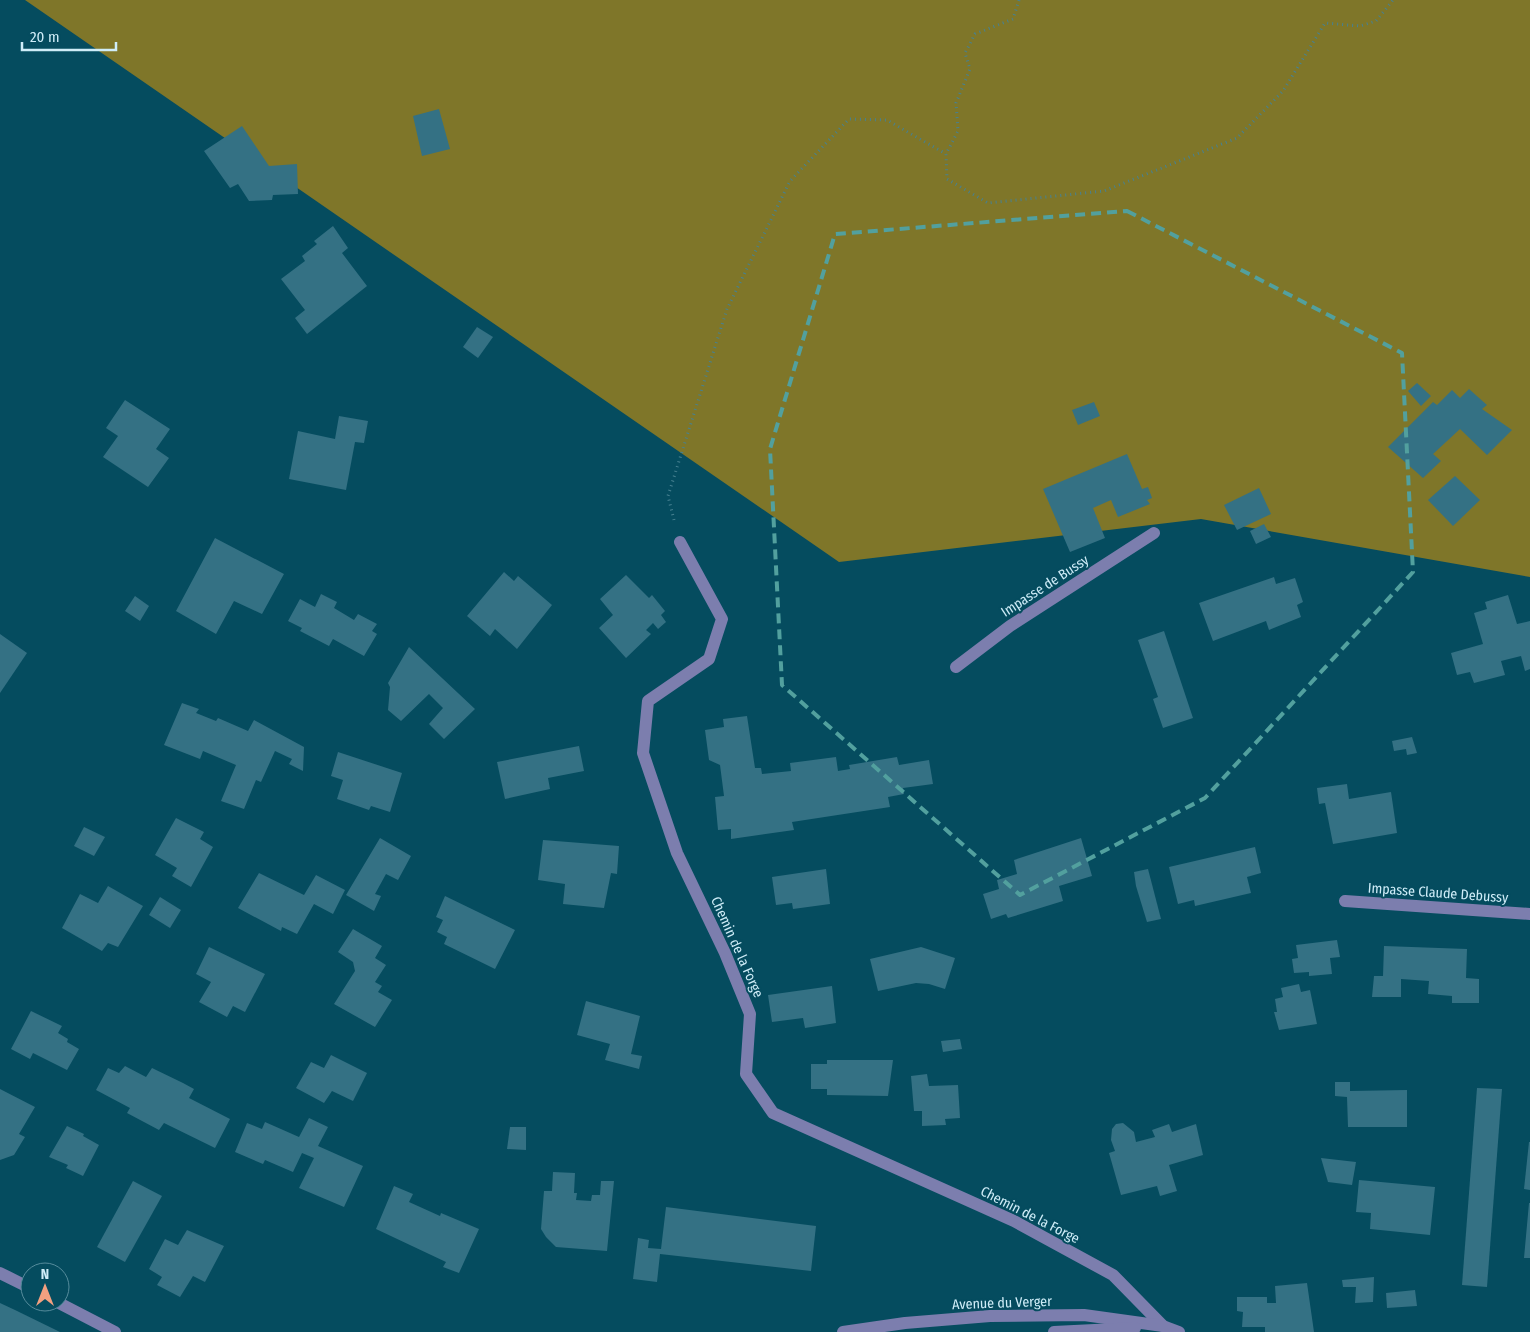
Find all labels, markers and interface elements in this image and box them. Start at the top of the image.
scale bar [22,20,116,52]
text: 20 m [30,28,60,46]
street label: Impasse de Bussy [998,551,1093,621]
street label: Impasse Claude Debussy [1367,880,1510,906]
street label: Chemin de la Forge [707,894,767,1000]
street label: Chemin de la Forge [978,1183,1082,1247]
north arrow [20,1262,70,1312]
text: N [41,1266,49,1283]
street label: Avenue du Verger [952,1293,1052,1313]

